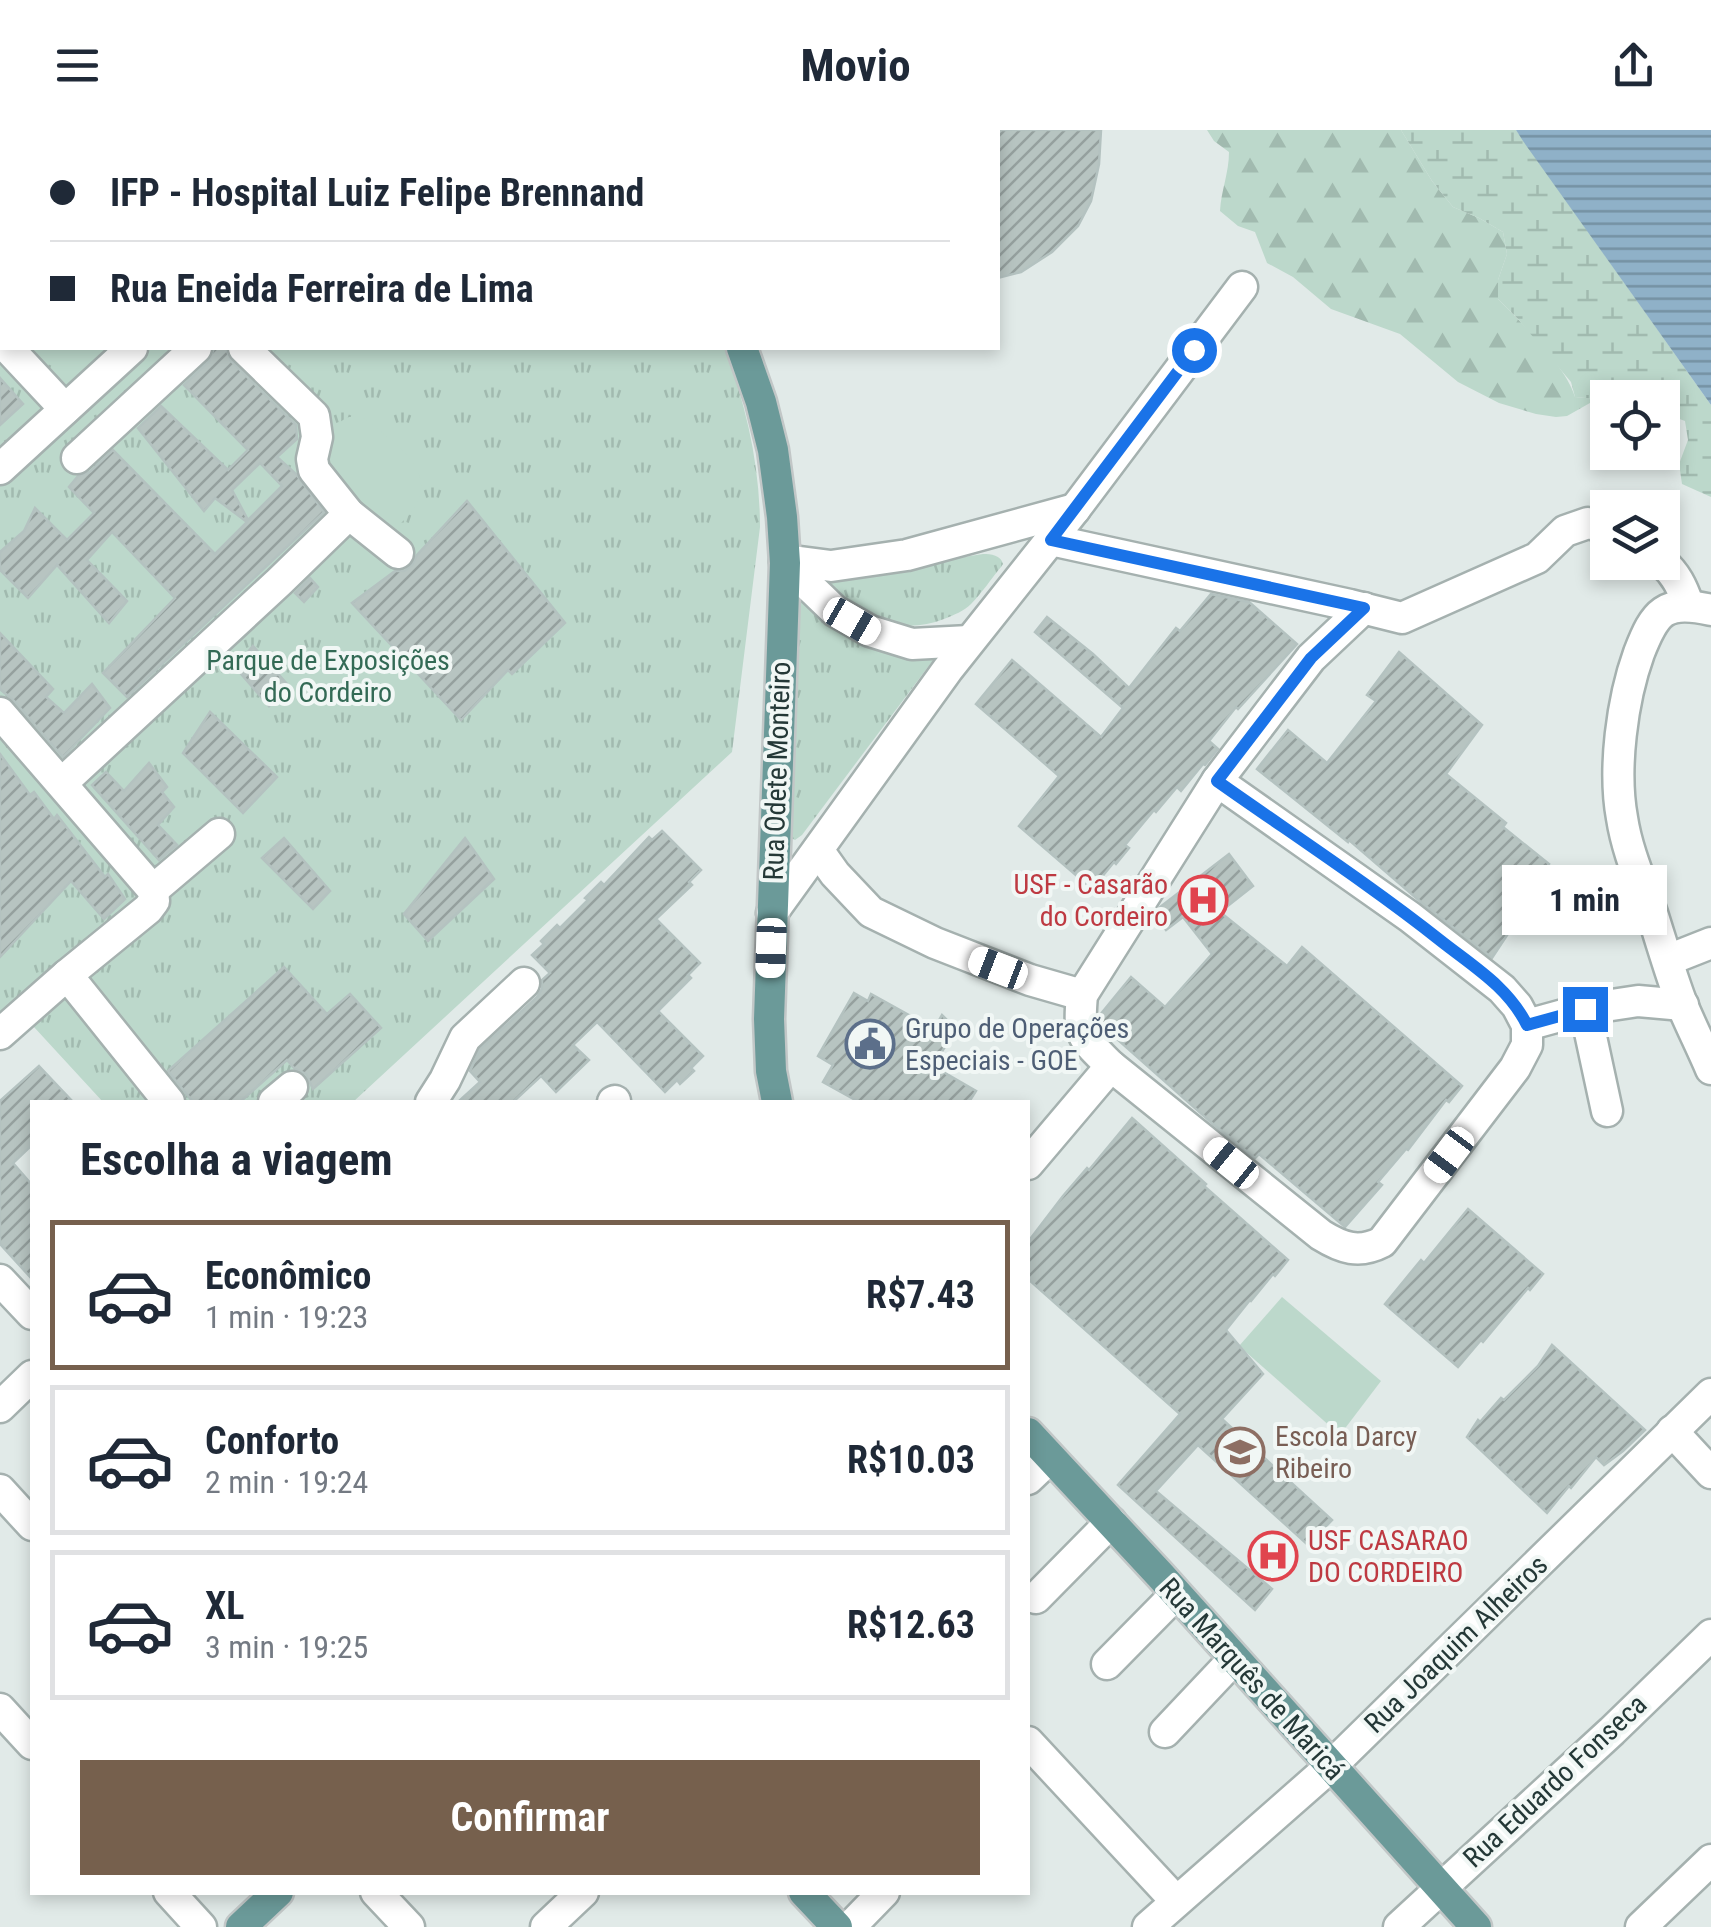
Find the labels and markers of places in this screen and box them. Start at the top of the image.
place label: USF - Casarão do Cordeiro [1014,868,1168,933]
hospital icon: USF - Casarão do Cordeiro [1177,874,1229,926]
place label: Grupo de Operações Especiais - GOE [905,1012,1129,1077]
public building icon: Grupo de Operações Especiais - GOE [844,1018,896,1070]
place label: Escola Darcy Ribeiro [1275,1420,1418,1485]
school or university icon: Escola Darcy Ribeiro [1214,1426,1266,1478]
place label: USF CASARAO DO CORDEIRO [1308,1524,1469,1589]
hospital icon: USF CASARAO DO CORDEIRO [1247,1530,1299,1582]

